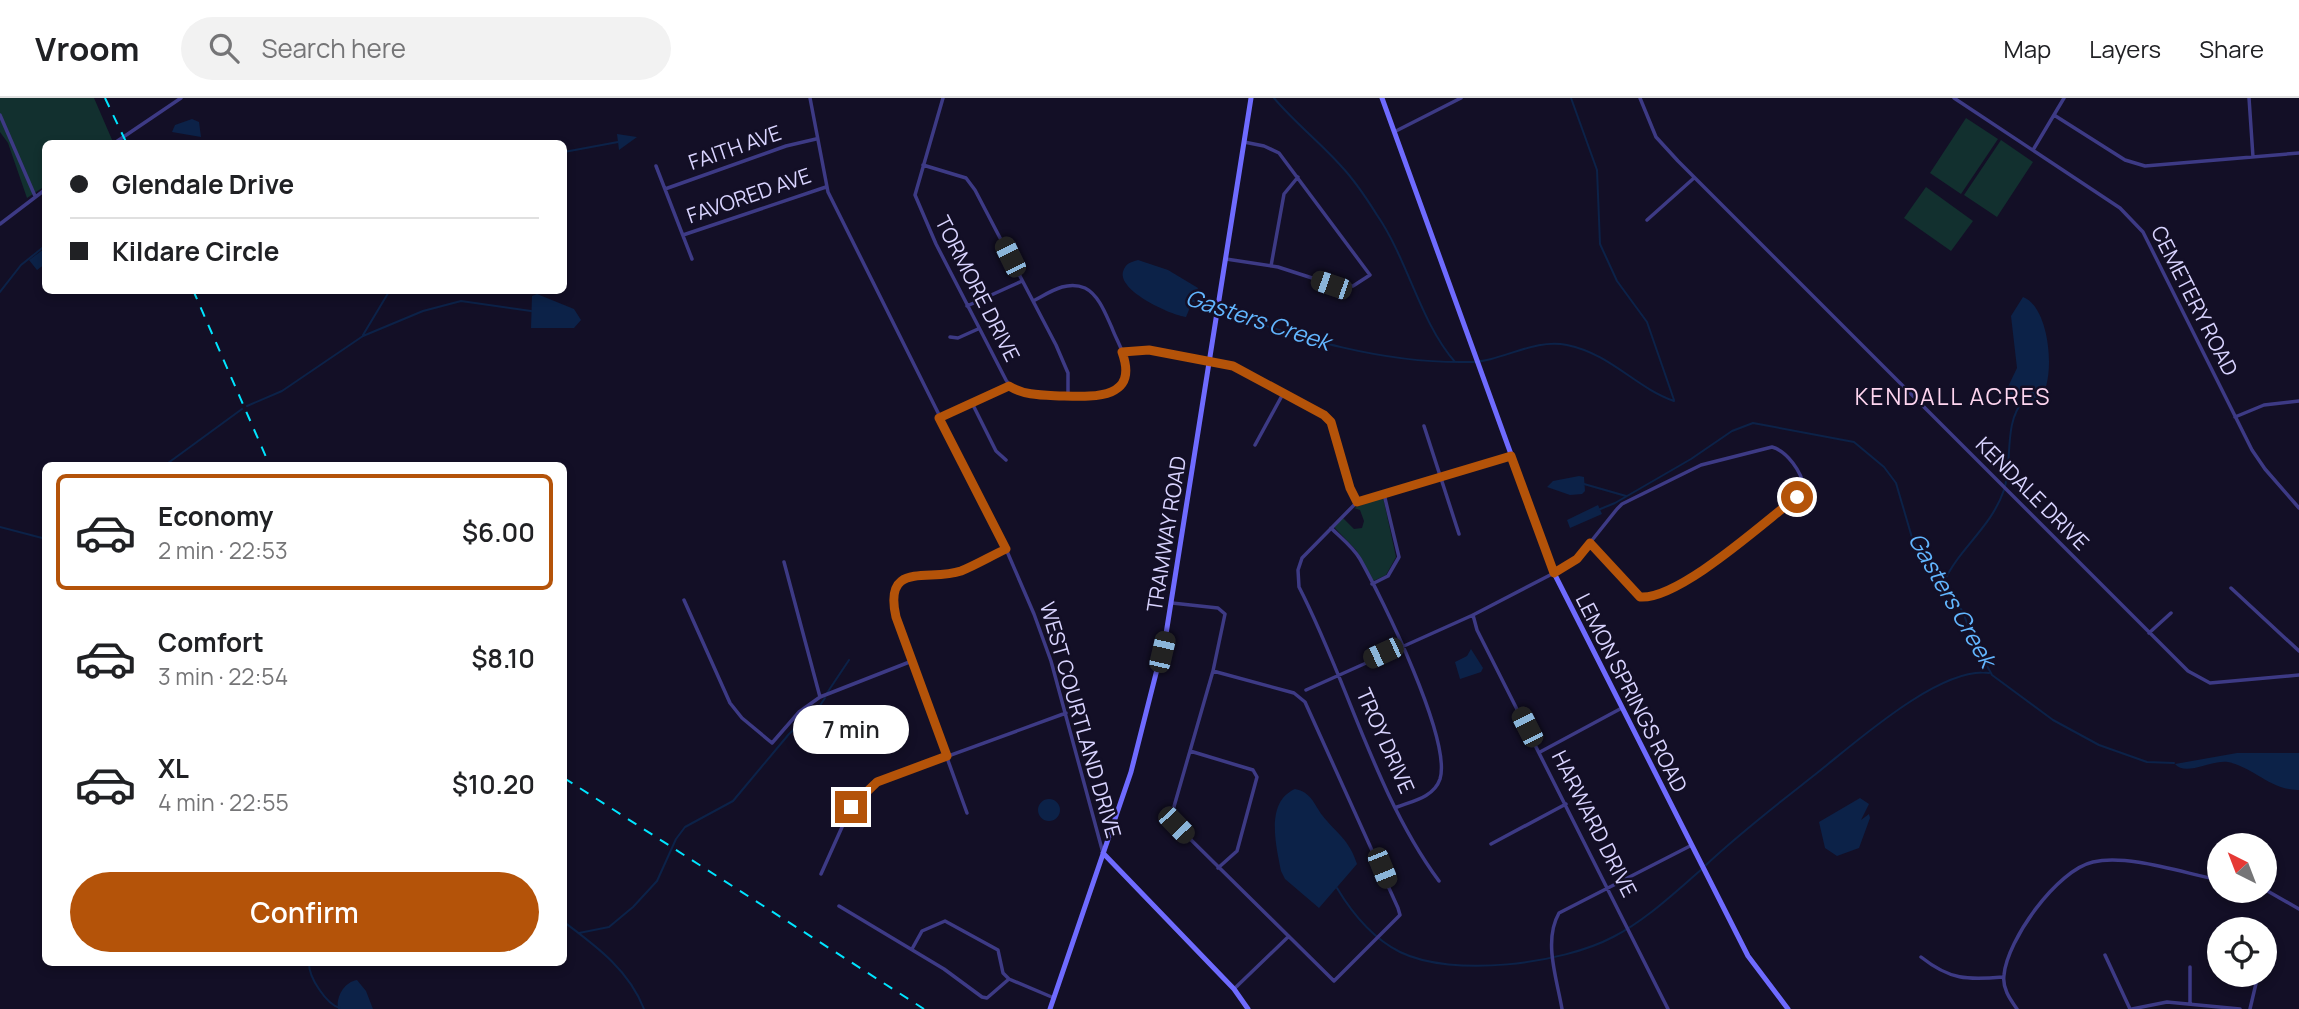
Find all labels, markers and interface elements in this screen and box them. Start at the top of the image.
search box [181,17,671,80]
text: Vroom [35,26,139,71]
icon: search [205,29,243,67]
text: Search here [261,30,406,66]
text: Map [2004,32,2051,65]
text: Layers [2089,32,2161,65]
text: Share [2199,32,2264,65]
street label: FAITH AVE [685,118,785,176]
street label: FAVORED AVE [683,161,815,229]
text: Glendale Drive [112,166,294,202]
street label: TORMORE DRIVE [929,211,1027,366]
street label: CEMETERY ROAD [2145,221,2245,380]
text: Kildare Circle [112,233,280,269]
car [992,234,1029,280]
car [1308,268,1355,302]
water label: Gasters Creek [1182,281,1338,359]
district label: KENDALL ACRES [1855,380,2051,412]
street label: KENDALE DRIVE [1970,431,2095,556]
street label: TRAMWAY ROAD [1140,454,1192,614]
route start [1781,481,1813,513]
text: Economy [158,498,273,534]
icon: car [74,501,137,564]
text: $6.00 [462,514,535,550]
water label: Gasters Creek [1901,526,2006,676]
text: 2 min · 22:53 [158,534,288,566]
street label: LEMON SPRINGS ROAD [1570,588,1694,797]
street label: WEST COURTLAND DRIVE [1034,598,1128,841]
text: Comfort [158,624,264,660]
icon: car [74,627,137,690]
car [1148,629,1177,675]
car [1360,635,1407,671]
text: $8.10 [471,640,535,676]
text: 3 min · 22:54 [158,660,288,692]
street label: TROY DRIVE [1350,684,1422,798]
car [1509,704,1546,750]
callout: 7 min [793,706,909,754]
text: 7 min [822,713,880,745]
street label: HARWARD DRIVE [1546,746,1644,902]
text: XL [158,750,189,786]
icon: car [74,753,137,816]
text: $10.20 [452,766,535,802]
text: 4 min · 22:55 [158,786,289,818]
route end [835,791,867,823]
car [1154,803,1199,847]
north arrow [2207,833,2277,903]
map controls [2207,833,2277,987]
car [1365,845,1400,891]
button: Confirm [70,872,539,952]
button: locate [2207,917,2277,987]

